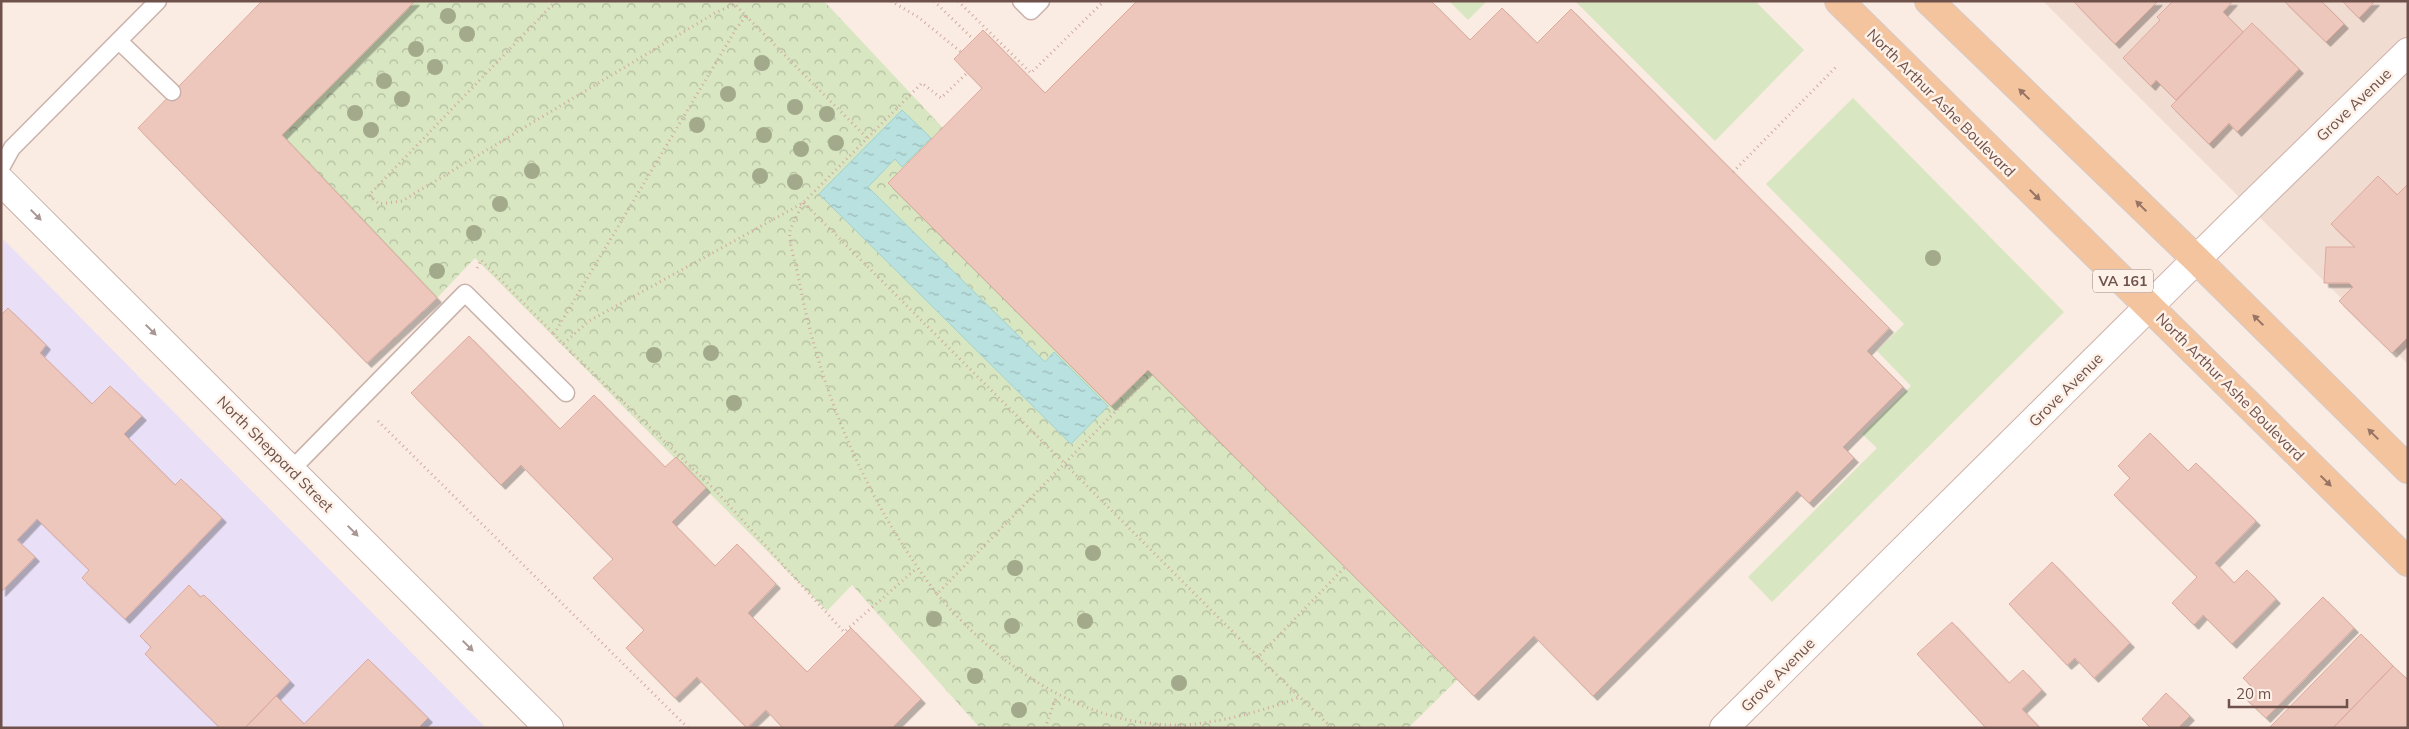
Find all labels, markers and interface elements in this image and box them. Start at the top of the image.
street label: North Arthur Ashe Boulevard [1863,25,2019,181]
street label: Grove Avenue [2312,64,2395,145]
one-way arrow [2019,88,2031,100]
one-way arrow [2029,189,2041,201]
one-way arrow [2136,201,2148,213]
one-way arrow [30,209,42,221]
road number: VA 161 [2093,270,2153,292]
street label: North Arthur Ashe Boulevard [2152,309,2308,465]
one-way arrow [2252,314,2264,326]
one-way arrow [145,324,157,336]
street label: Grove Avenue [2025,349,2107,431]
street label: North Sheppard Street [213,392,337,516]
one-way arrow [2367,428,2379,440]
one-way arrow [2319,475,2331,487]
one-way arrow [346,525,358,537]
street label: Grove Avenue [1737,634,1819,716]
one-way arrow [461,640,473,652]
scale bar [2229,676,2346,708]
text: 20 m [2236,684,2271,703]

